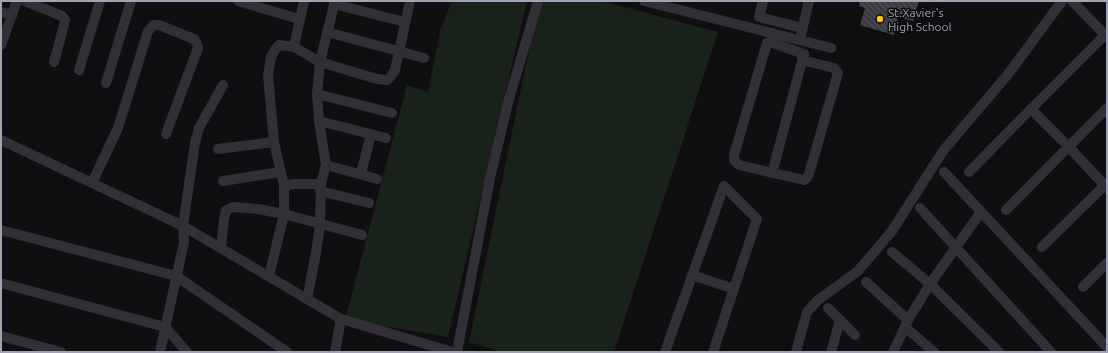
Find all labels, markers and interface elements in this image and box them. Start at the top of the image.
place label: St.Xavier's High School [888,6,952,33]
marker: St.Xavier's High School [875,14,885,24]

